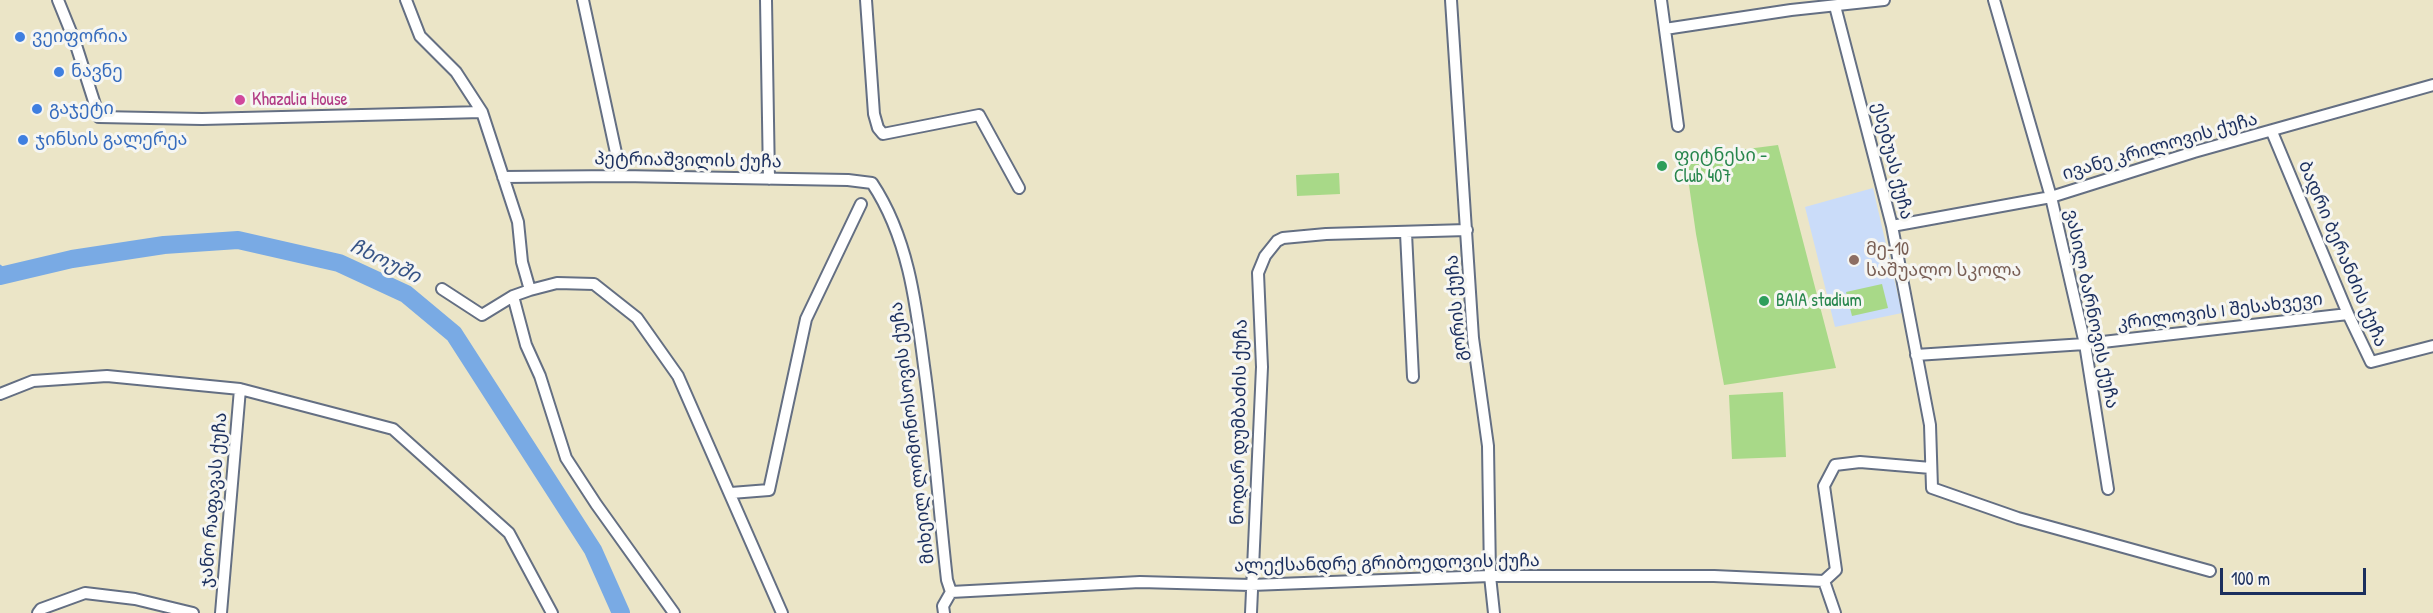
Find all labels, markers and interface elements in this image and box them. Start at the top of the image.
place label: ვეიფორია [32,26,128,48]
marker: ვეიფორია [13,30,27,44]
place label: ნავნე [71,61,123,83]
marker: ნავნე [52,65,66,79]
place label: Khazalia House [252,89,348,111]
marker: Khazalia House [233,93,247,107]
place label: გაჯეტი [49,98,114,120]
street label: ესებუას ქუჩა [1867,100,1917,222]
marker: გაჯეტი [30,102,44,116]
street label: ივანე კრილოვის ქუჩა [2060,109,2260,185]
place label: ჯინსის გალერეა [35,129,187,151]
marker: ჯინსის გალერეა [16,133,30,147]
place label: ფიტნესი - Club 407 [1674,145,1767,188]
street label: პეტრიაშვილის ქუჩა [594,149,782,173]
street label: ბადრი ბერანძის ქუჩა [2293,158,2391,350]
marker: ფიტნესი - Club 407 [1655,159,1669,173]
street label: ვასილ ბარნოვის ქუჩა [2059,207,2123,411]
water label: ჩხოუში [346,235,424,289]
place label: მე-10 საშუალო სკოლა [1866,239,2021,282]
marker: მე-10 საშუალო სკოლა [1847,253,1861,267]
street label: გორის ქუჩა [1442,254,1472,362]
street label: კრილოვის I შესახვევი [2116,289,2324,335]
place label: BAIA stadium [1776,290,1862,312]
marker: BAIA stadium [1757,294,1771,308]
street label: მიხეილ ლომონოსოვის ქუჩა [886,301,940,565]
street label: ნოდარ დუმბაძის ქუჩა [1227,319,1253,525]
street label: ჯანო რაფავას ქუჩა [196,412,232,588]
street label: ალექსანდრე გრიბოედოვის ქუჩა [1234,551,1540,577]
scale bar [2223,556,2368,594]
text: 100 m [2231,566,2270,591]

